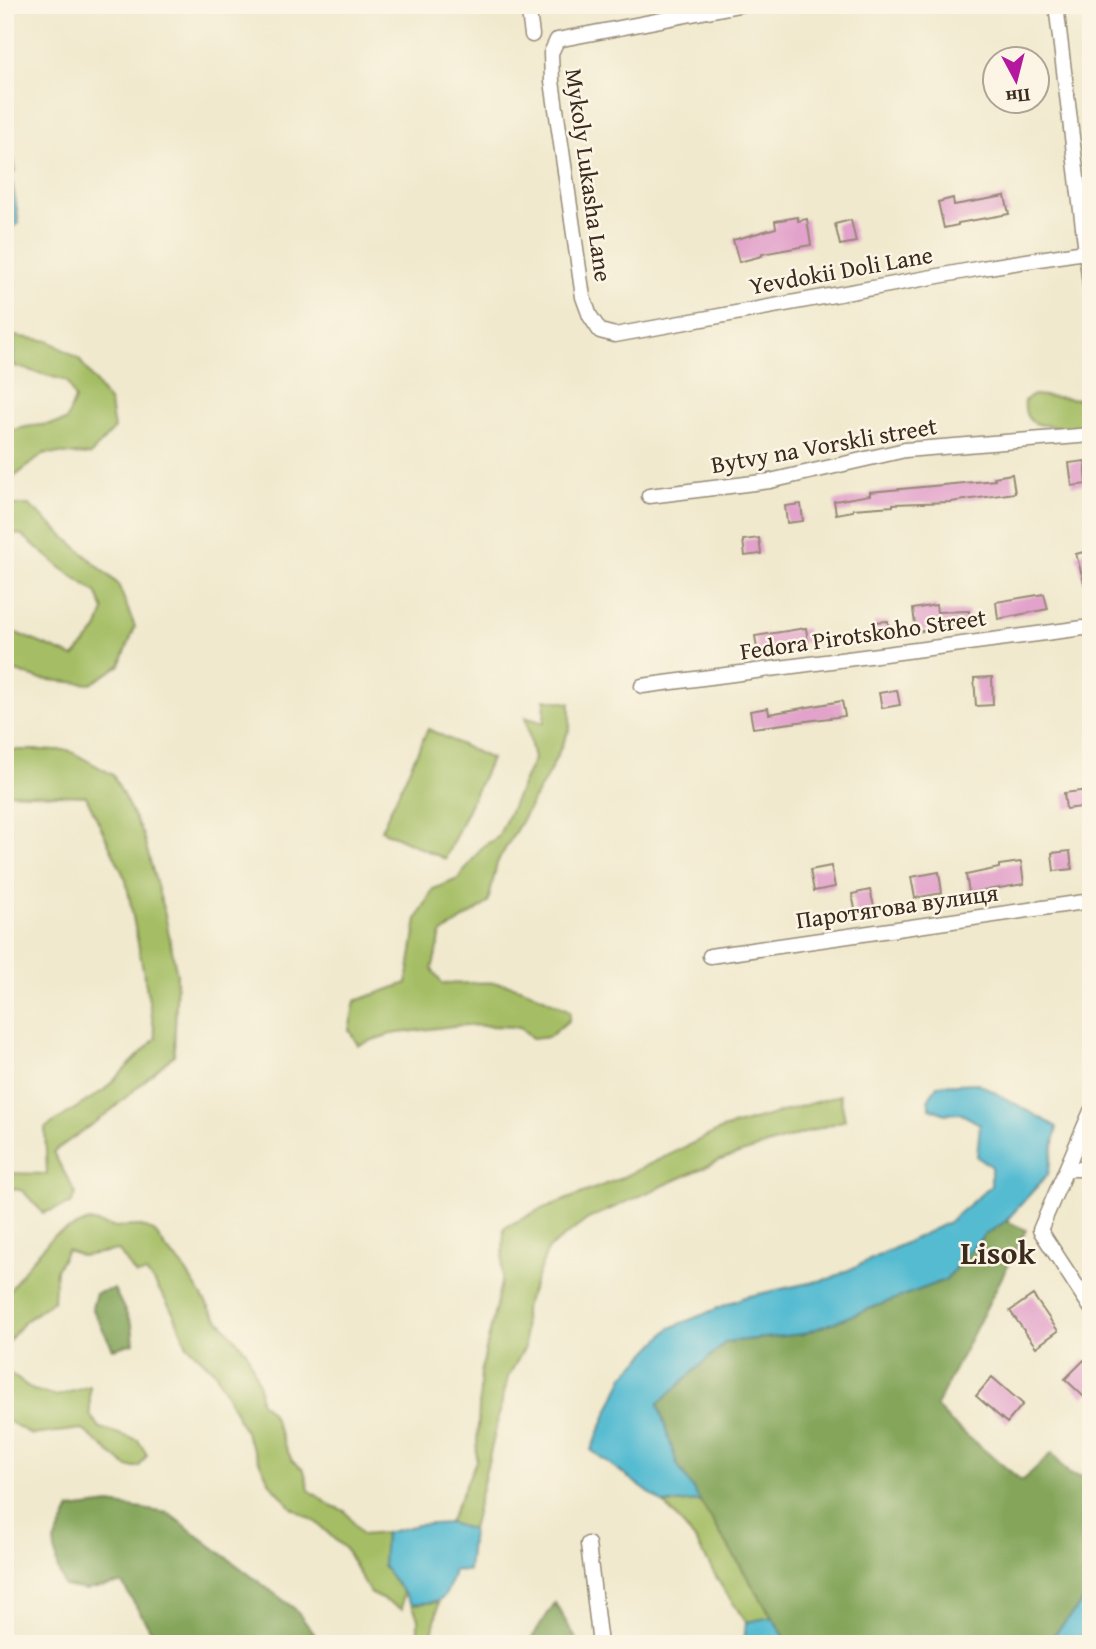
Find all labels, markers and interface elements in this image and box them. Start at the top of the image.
north arrow [981,46,1050,116]
street label: Mykoly Lukasha Lane [557,66,621,284]
text: Пн [1004,81,1032,112]
street label: Yevdokii Doli Lane [747,237,935,303]
street label: Bytvy na Vorskli street [708,408,940,482]
street label: Fedora Pirotskoho Street [738,599,989,669]
street label: Паротягова вулиця [794,874,1000,938]
district label: Lisok [960,1229,1037,1276]

